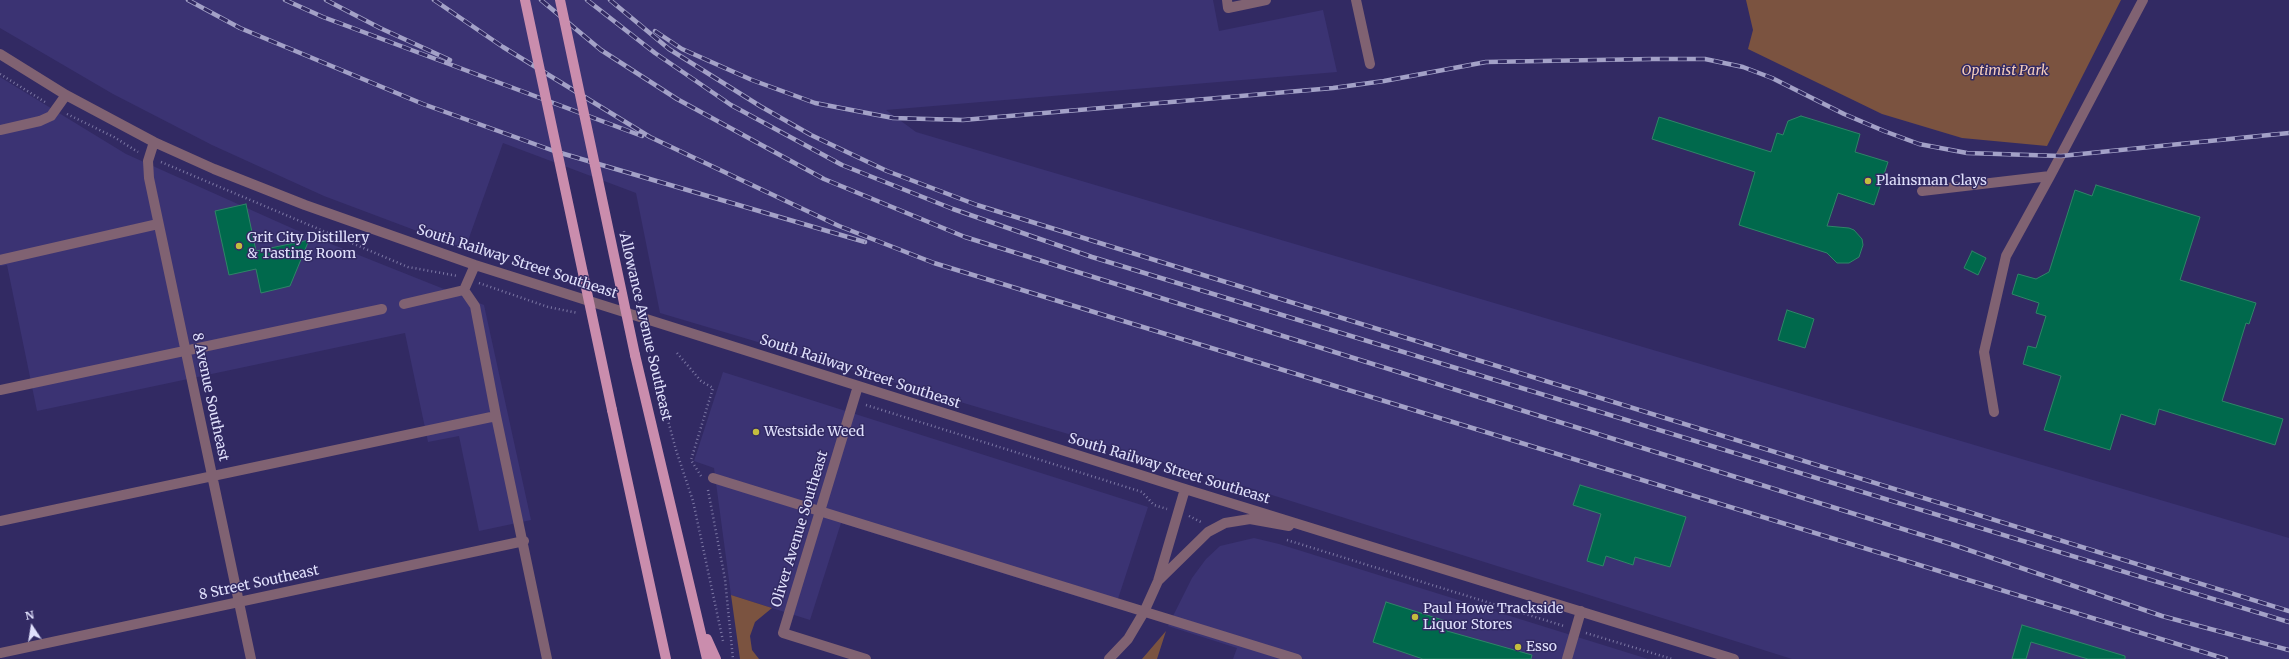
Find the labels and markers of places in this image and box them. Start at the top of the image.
place label: Plainsman Clays [1876,173,1987,189]
marker: Plainsman Clays [1863,176,1873,186]
place label: Grit City Distillery & Tasting Room [247,230,369,262]
marker: Grit City Distillery & Tasting Room [234,241,244,251]
place label: Westside Weed [764,424,864,440]
marker: Westside Weed [751,427,761,437]
place label: Paul Howe Trackside Liquor Stores [1423,601,1563,634]
marker: Paul Howe Trackside Liquor Stores [1410,612,1420,622]
place label: Esso [1526,639,1557,655]
marker: Esso [1513,642,1523,652]

